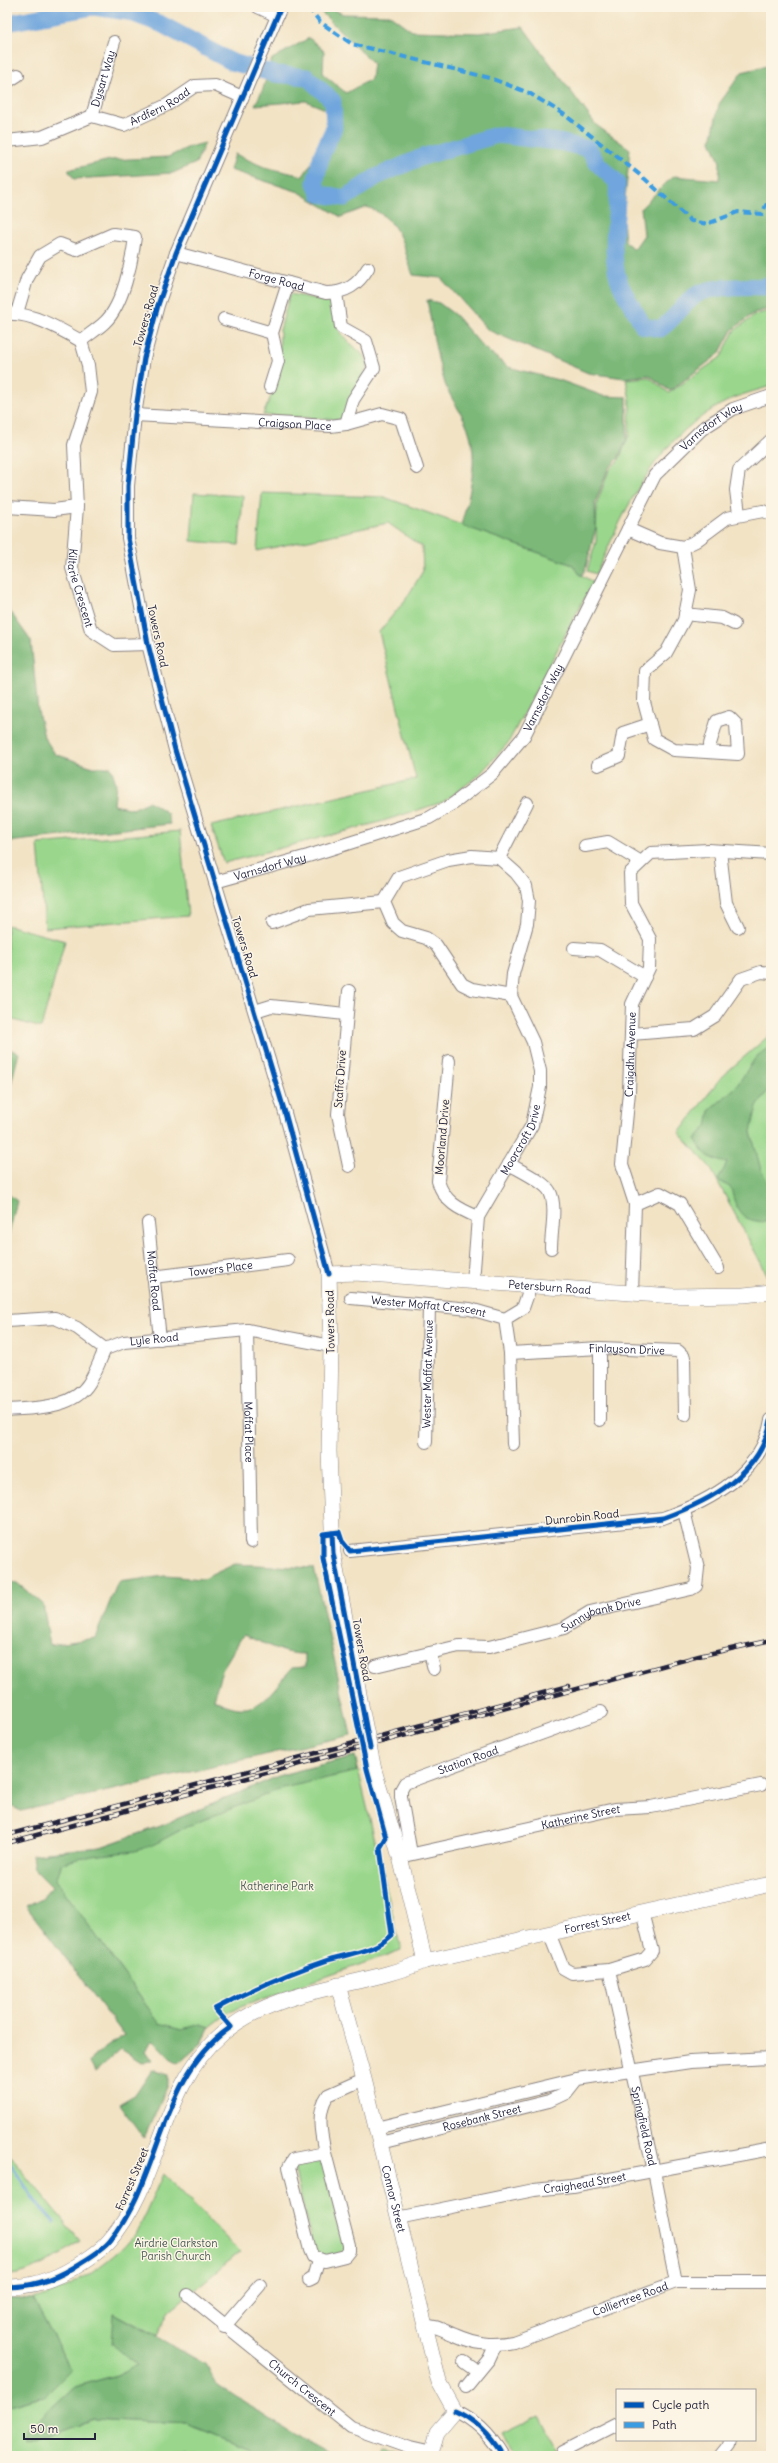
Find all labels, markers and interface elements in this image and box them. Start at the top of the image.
street label: Dysart Way [88,49,118,109]
street label: Ardfern Road [127,84,193,128]
street label: Forge Road [247,266,306,294]
street label: Towers Road [130,283,162,349]
street label: Varnsdorf Way [677,399,744,454]
street label: Craigson Place [258,415,332,433]
street label: Kiltarie Crescent [65,548,97,629]
street label: Towers Road [145,603,172,669]
street label: Varnsdorf Way [520,661,566,734]
street label: Varnsdorf Way [232,850,307,883]
street label: Towers Road [229,914,261,980]
street label: Craigdhu Avenue [622,1012,639,1098]
street label: Staffa Drive [331,1050,349,1108]
street label: Moorland Drive [432,1099,452,1175]
street label: Moorcroft Drive [497,1103,543,1177]
street label: Moffat Road [144,1250,164,1312]
street label: Towers Place [188,1258,253,1279]
street label: Petersburn Road [508,1277,592,1297]
street label: Towers Road [322,1290,338,1354]
street label: Wester Moffat Crescent [371,1293,488,1320]
street label: Wester Moffat Avenue [419,1319,436,1429]
street label: Lyle Road [129,1330,180,1348]
street label: Finlayson Drive [588,1341,665,1357]
street label: Moffat Place [241,1401,257,1463]
street label: Dunrobin Road [544,1506,620,1528]
street label: Sunnybank Drive [559,1594,642,1635]
street label: Towers Road [350,1617,375,1683]
street label: Station Road [436,1743,501,1777]
street label: Katherine Street [540,1802,621,1832]
park label: Katherine Park [240,1879,314,1893]
street label: Forrest Street [563,1908,632,1937]
street label: Springfield Road [628,2085,660,2168]
street label: Rosebank Street [441,2101,523,2134]
street label: Forrest Street [112,2145,152,2213]
street label: Connor Street [379,2164,409,2234]
street label: Craighead Street [543,2169,627,2196]
park label: Airdrie Clarkston Parish Church [134,2236,218,2263]
street label: Colliertree Road [591,2278,670,2319]
street label: Church Crescent [266,2356,339,2419]
legend [616,2389,756,2441]
text: Cycle path [652,2397,709,2412]
scale bar [24,2415,95,2441]
text: Path [652,2417,677,2432]
text: 50 m [30,2421,59,2436]

